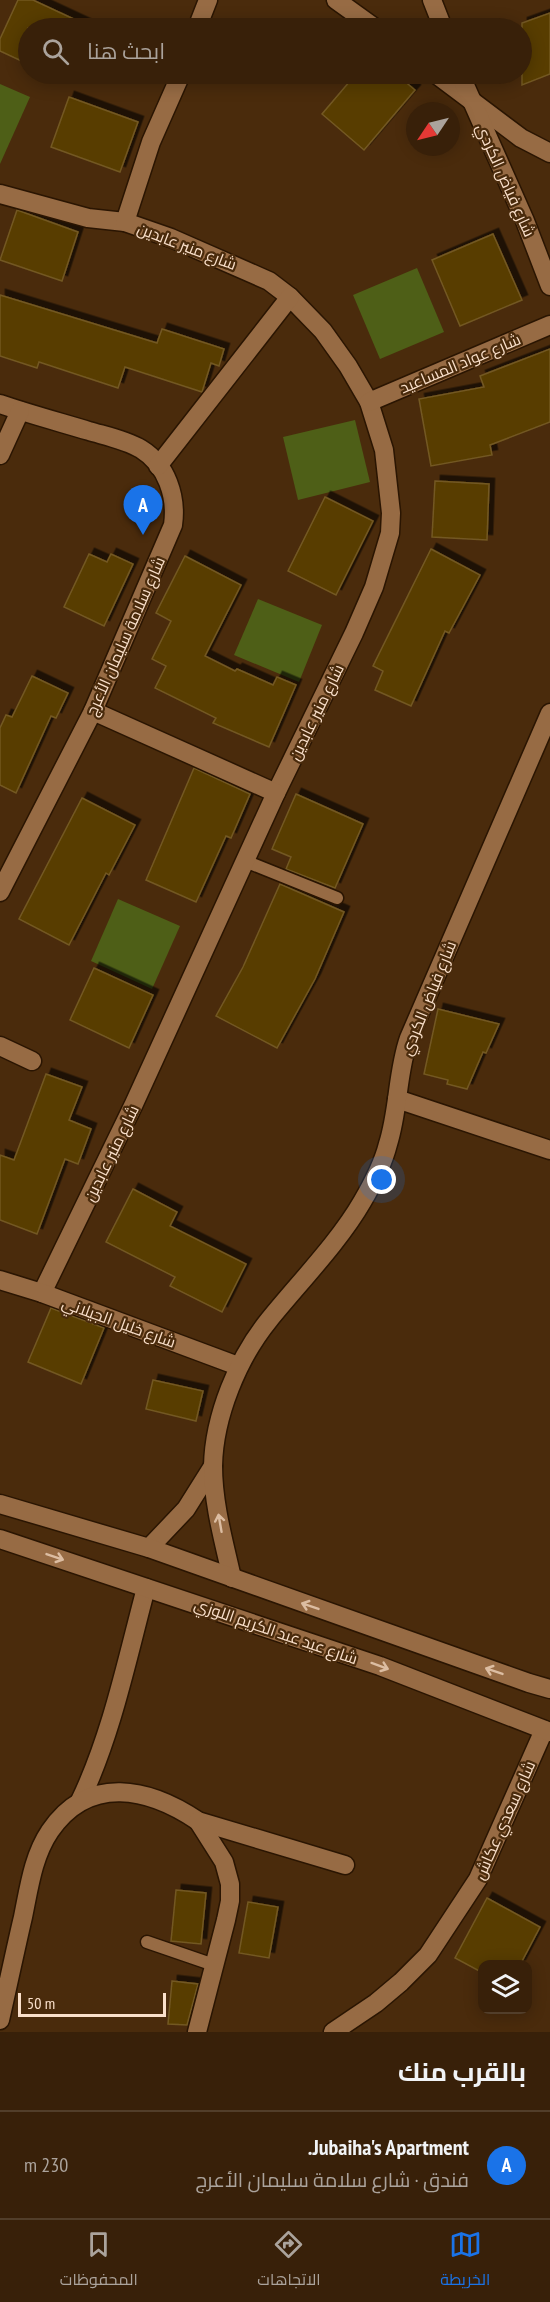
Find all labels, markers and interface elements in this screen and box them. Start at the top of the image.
search box [18,18,532,84]
icon: search [39,35,72,68]
text: ابحث هنا [87,37,165,65]
north arrow [406,102,460,156]
street label: شارع فياض الكردي [468,120,540,241]
street label: شارع منير عابدين [134,218,239,276]
street label: شارع عواد المساعيد [397,329,524,399]
pin: A [124,486,162,535]
street label: شارع سلامة سليمان الأعرج [81,553,171,719]
street label: شارع منير عابدين [284,661,350,764]
street label: شارع فياض الكردي [396,938,464,1060]
street label: شارع منير عابدين [79,1102,145,1205]
your location [367,1165,396,1194]
street label: شارع خليل الجيلاني [58,1292,179,1356]
one-way arrow [214,1513,225,1533]
one-way arrow [45,1553,64,1564]
street label: شارع عيد عبد الكريم اللوزي [190,1594,360,1672]
one-way arrow [302,1599,320,1610]
one-way arrow [370,1662,389,1673]
one-way arrow [485,1664,504,1675]
street label: شارع سعدي عكاش [469,1757,543,1884]
map controls [478,1960,532,2014]
button: layers [478,1960,532,2014]
scale bar [18,1990,166,2018]
text: 50 m [27,1993,55,2013]
text: بالقرب منك [398,2055,526,2088]
text: Jubaiha's Apartment. [308,2133,469,2161]
text: 230 m [24,2152,68,2178]
text: A [501,2152,512,2178]
text: فندق · شارع سلامة سليمان الأعرج [195,2167,469,2193]
tab: المحفوظات [60,2228,138,2294]
tab: الاتجاهات [257,2228,321,2294]
tab: الخريطة [440,2228,490,2294]

